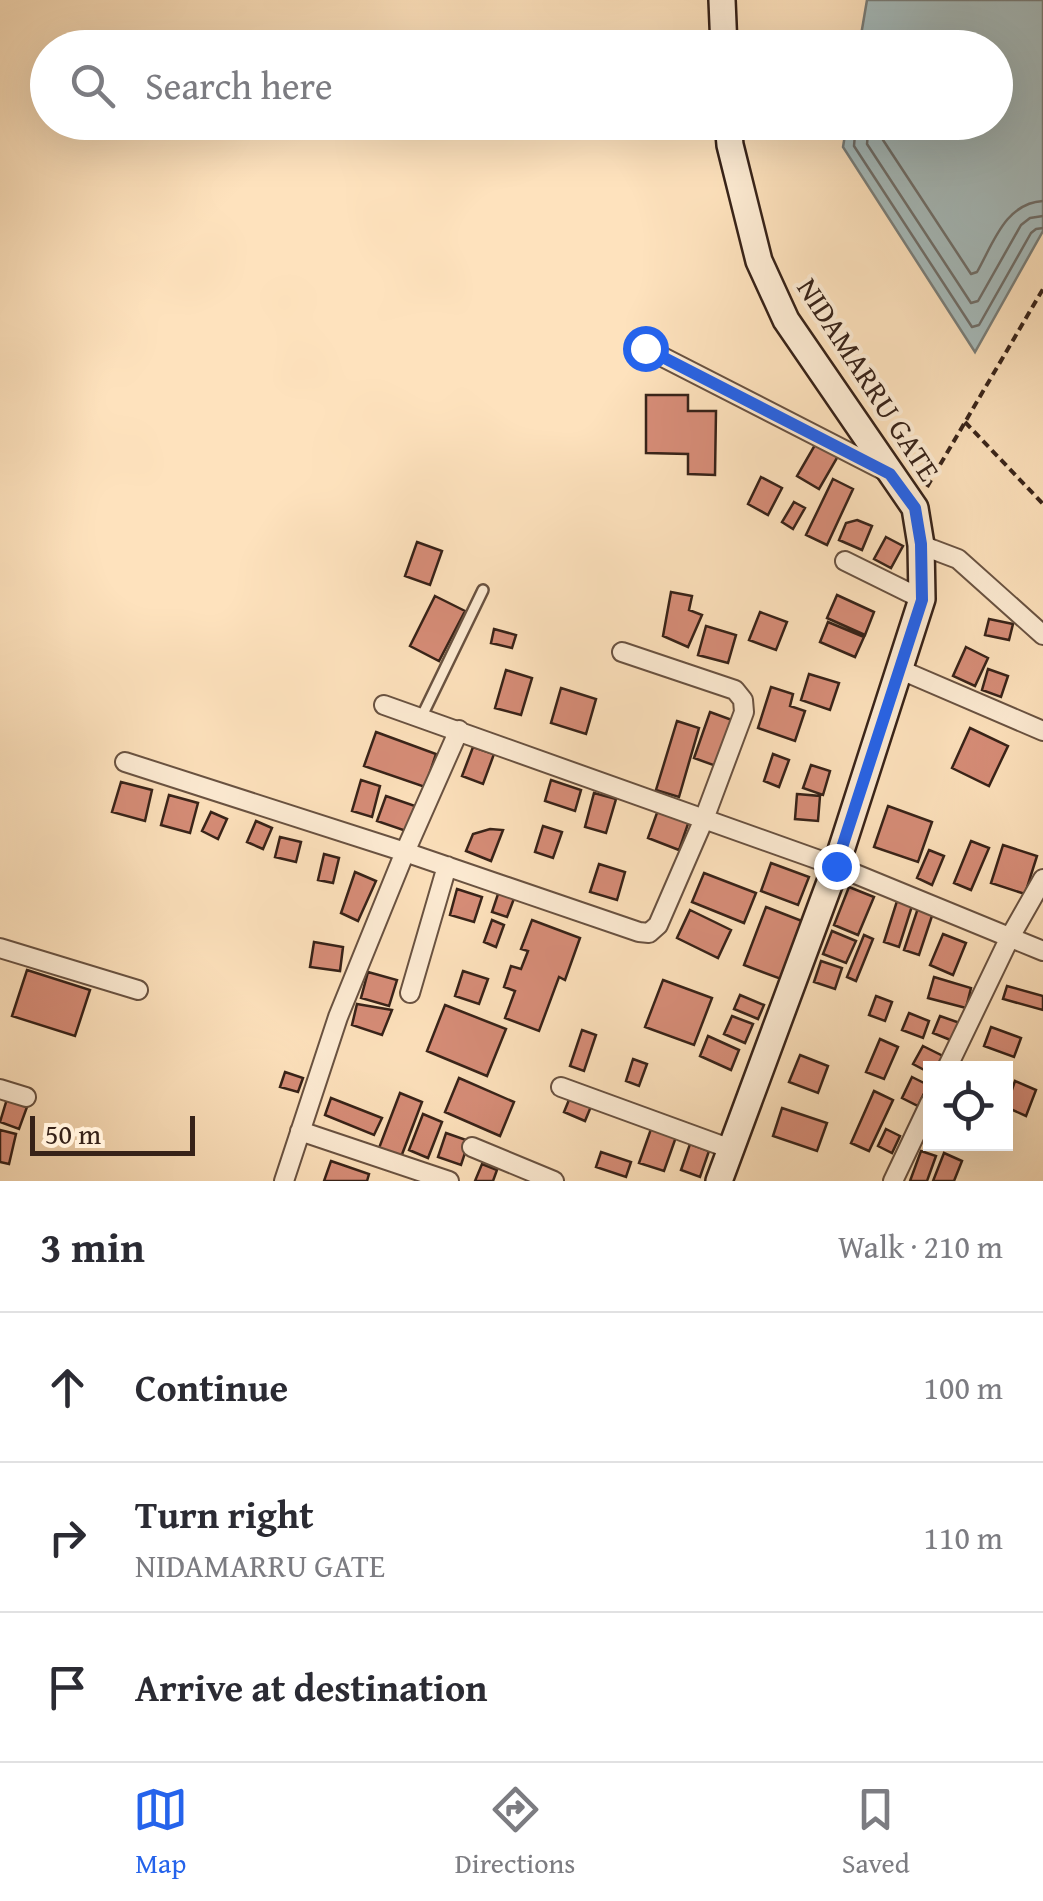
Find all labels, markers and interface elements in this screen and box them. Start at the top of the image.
search box [30,30,1013,140]
text: Search here [145,57,333,113]
icon: search [65,58,120,113]
street label: NIDAMARRU GATE [787,269,951,489]
route start [623,326,669,372]
route end [814,844,860,890]
map controls [923,1061,1013,1151]
button: locate [923,1061,1013,1151]
scale bar [30,1111,195,1156]
text: 50 m [45,1113,101,1154]
text: 3 min [40,1216,145,1277]
text: Walk · 210 m [838,1223,1003,1270]
text: Continue [135,1359,288,1415]
icon: ahead [40,1360,95,1415]
text: 100 m [924,1364,1003,1411]
text: Turn right [135,1486,314,1542]
icon: right [40,1510,95,1565]
text: 110 m [924,1514,1003,1561]
text: NIDAMARRU GATE [135,1542,385,1589]
text: Arrive at destination [135,1659,488,1715]
icon: arrive [40,1660,95,1715]
tab: Map [133,1782,188,1883]
tab: Directions [455,1782,575,1883]
tab: Saved [842,1782,910,1883]

